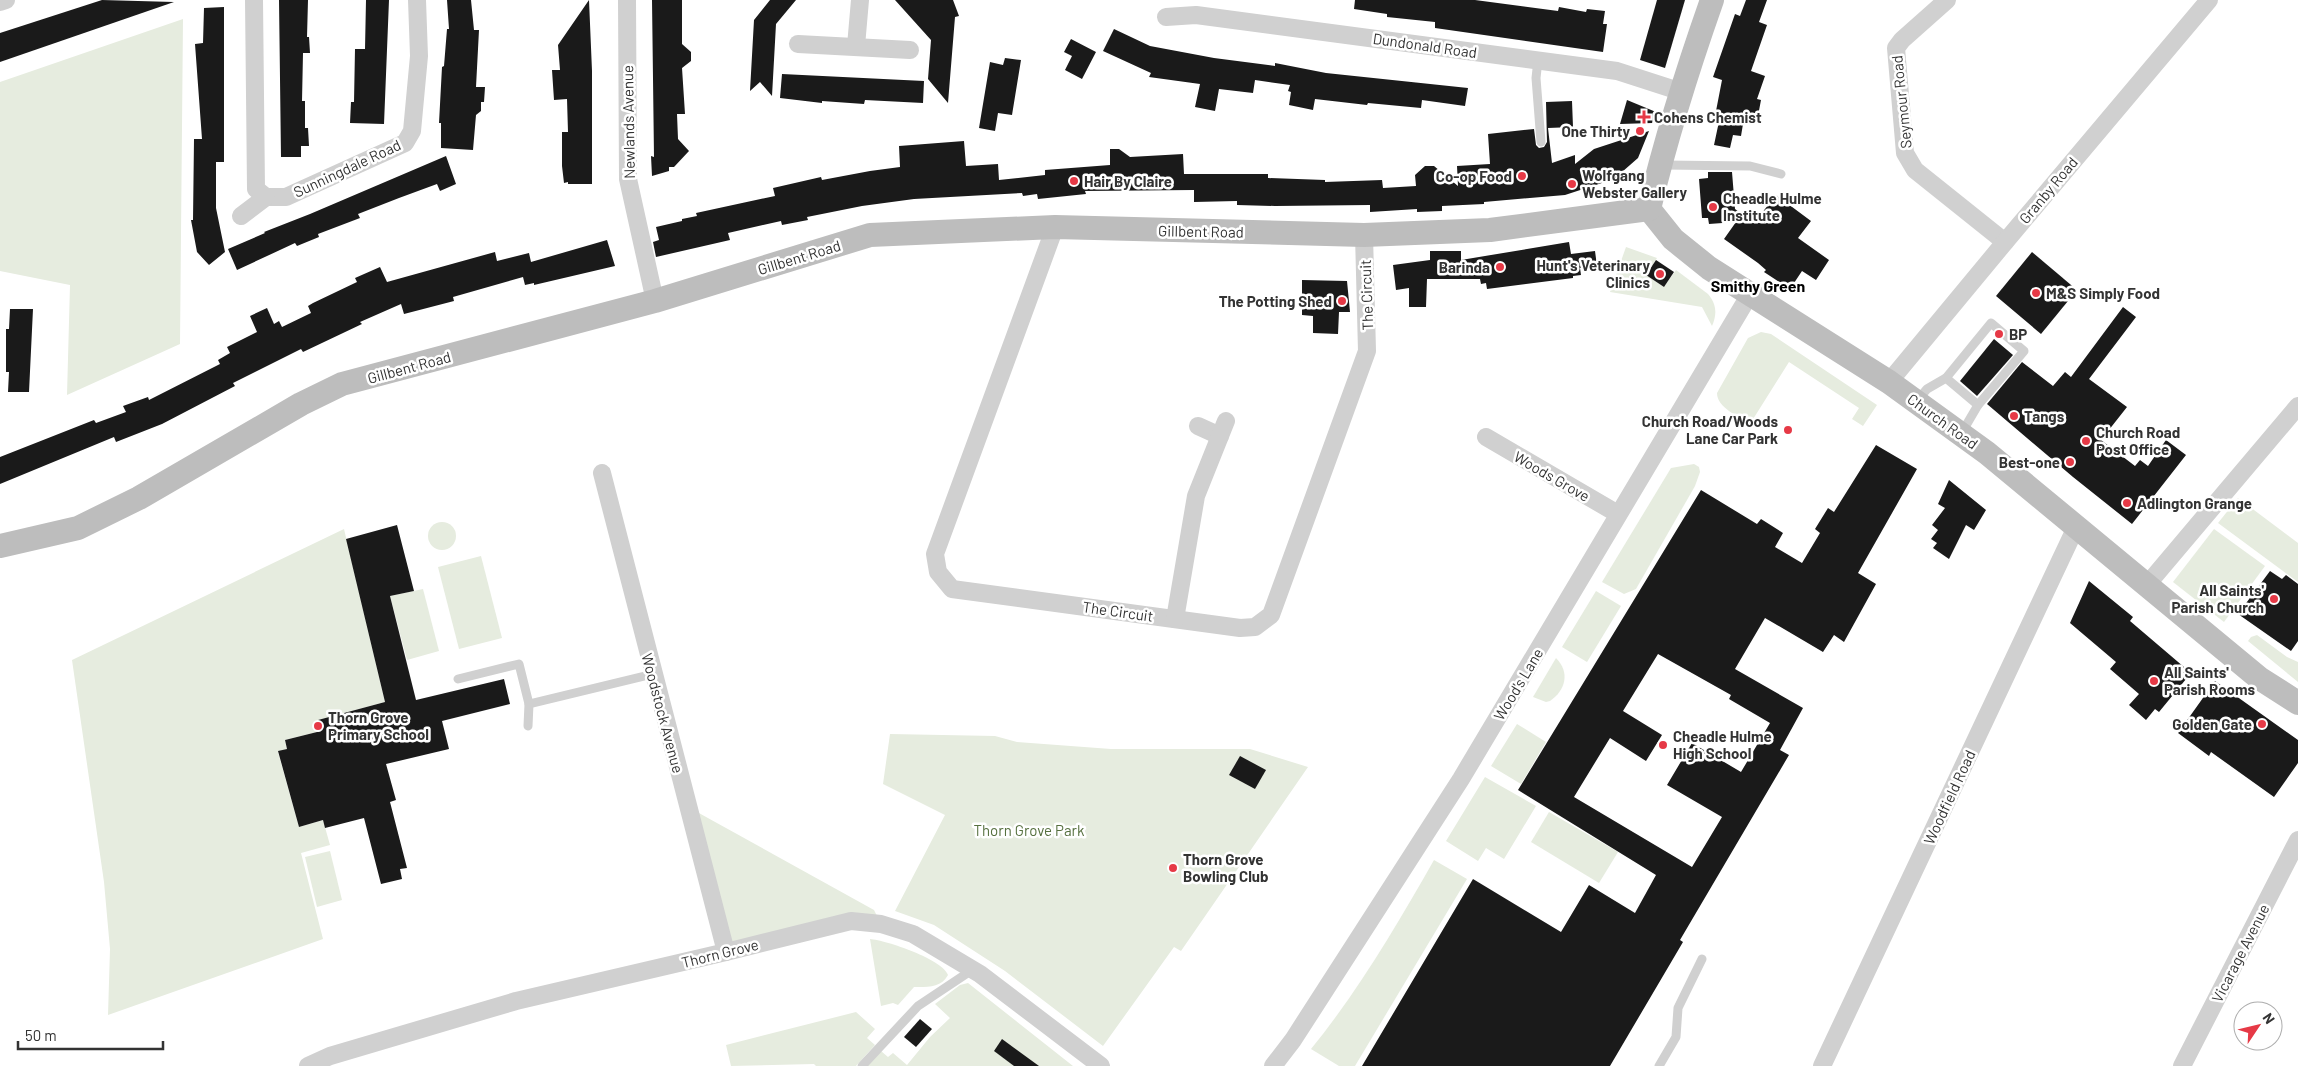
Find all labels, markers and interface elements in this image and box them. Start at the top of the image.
street label: Dundonald Road [1372,29,1478,61]
street label: Seymour Road [1887,55,1915,149]
street label: Newlands Avenue [618,65,638,179]
place label: Cohens Chemist [1654,108,1762,126]
marker: Cohens Chemist [1638,111,1650,123]
place label: One Thirty [1561,122,1630,140]
marker: One Thirty [1634,125,1646,137]
street label: Sunningdale Road [290,135,404,201]
street label: Granby Road [2015,153,2081,227]
place label: Wolfgang Webster Gallery [1582,166,1687,201]
place label: Co-op Food [1436,167,1512,185]
marker: Co-op Food [1516,170,1528,182]
place label: Hair By Claire [1084,172,1172,190]
marker: Hair By Claire [1068,175,1080,187]
marker: Wolfgang Webster Gallery [1566,178,1578,190]
place label: Cheadle Hulme Institute [1723,189,1822,224]
marker: Cheadle Hulme Institute [1707,201,1719,213]
street label: Gillbent Road [1158,221,1244,241]
street label: Gillbent Road [755,236,843,278]
place label: Hunt's Veterinary Clinics [1536,256,1650,291]
place label: Barinda [1439,258,1490,276]
street label: The Circuit [1356,259,1376,331]
marker: Barinda [1494,261,1506,273]
marker: Hunt's Veterinary Clinics [1654,268,1666,280]
district label: Smithy Green [1711,276,1805,295]
place label: M&S Simply Food [2046,284,2160,302]
marker: M&S Simply Food [2030,287,2042,299]
place label: The Potting Shed [1219,292,1332,310]
marker: The Potting Shed [1336,295,1348,307]
place label: BP [2009,325,2027,343]
marker: BP [1993,328,2005,340]
street label: Gillbent Road [365,347,453,387]
street label: Church Road [1904,389,1982,453]
place label: Tangs [2024,407,2065,425]
marker: Tangs [2008,410,2020,422]
place label: Church Road/Woods Lane Car Park [1642,412,1778,447]
place label: Church Road Post Office [2096,423,2180,458]
marker: Church Road/Woods Lane Car Park [1782,424,1794,436]
marker: Church Road Post Office [2080,435,2092,447]
street label: Woods Grove [1511,447,1593,505]
place label: Best-one [1999,453,2060,471]
marker: Best-one [2064,456,2076,468]
place label: Adlington Grange [2137,494,2252,512]
marker: Adlington Grange [2121,497,2133,509]
place label: All Saints' Parish Church [2172,581,2264,616]
marker: All Saints' Parish Church [2268,593,2280,605]
street label: The Circuit [1082,597,1154,625]
street label: Wood's Lane [1489,645,1547,723]
street label: Woodstock Avenue [638,651,688,775]
place label: All Saints' Parish Rooms [2164,663,2255,698]
marker: All Saints' Parish Rooms [2148,675,2160,687]
place label: Thorn Grove Primary School [328,708,429,743]
place label: Golden Gate [2172,715,2252,733]
marker: Golden Gate [2256,718,2268,730]
marker: Thorn Grove Primary School [312,720,324,732]
place label: Cheadle Hulme High School [1673,727,1772,762]
marker: Cheadle Hulme High School [1657,739,1669,751]
street label: Woodfield Road [1919,747,1979,847]
park label: Thorn Grove Park [973,821,1085,839]
place label: Thorn Grove Bowling Club [1183,850,1268,885]
marker: Thorn Grove Bowling Club [1167,862,1179,874]
street label: Vicarage Avenue [2207,901,2273,1005]
street label: Thorn Grove [680,935,760,971]
north arrow [2233,1001,2283,1051]
text: N [2259,1010,2279,1027]
scale bar [18,1018,162,1050]
text: 50 m [25,1026,57,1044]

